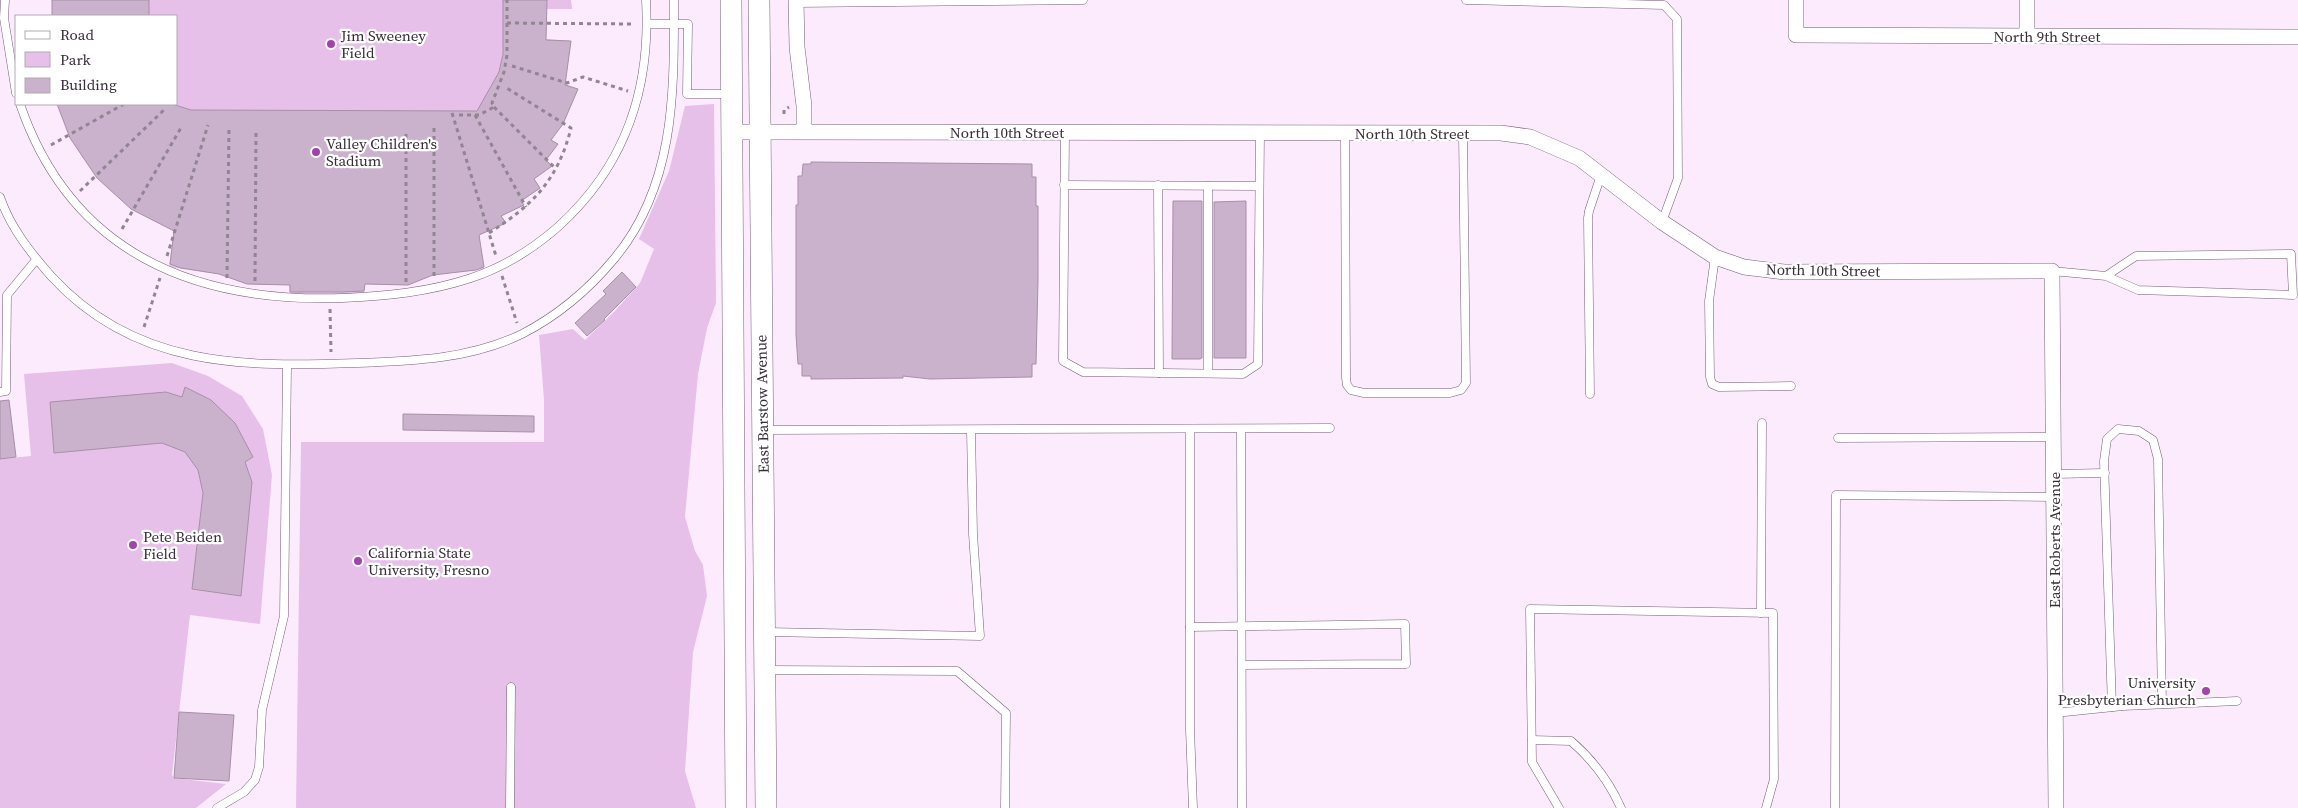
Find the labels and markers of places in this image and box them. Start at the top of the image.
place label: Jim Sweeney Field [340,25,426,63]
marker: Jim Sweeney Field [325,38,337,50]
place label: Valley Children's Stadium [326,133,437,171]
marker: Valley Children's Stadium [310,146,322,158]
place label: Pete Beiden Field [143,526,222,564]
marker: Pete Beiden Field [127,539,139,551]
place label: California State University, Fresno [368,542,489,580]
marker: California State University, Fresno [352,555,364,567]
place label: University Presbyterian Church [2058,672,2196,710]
marker: University Presbyterian Church [2200,685,2212,697]

